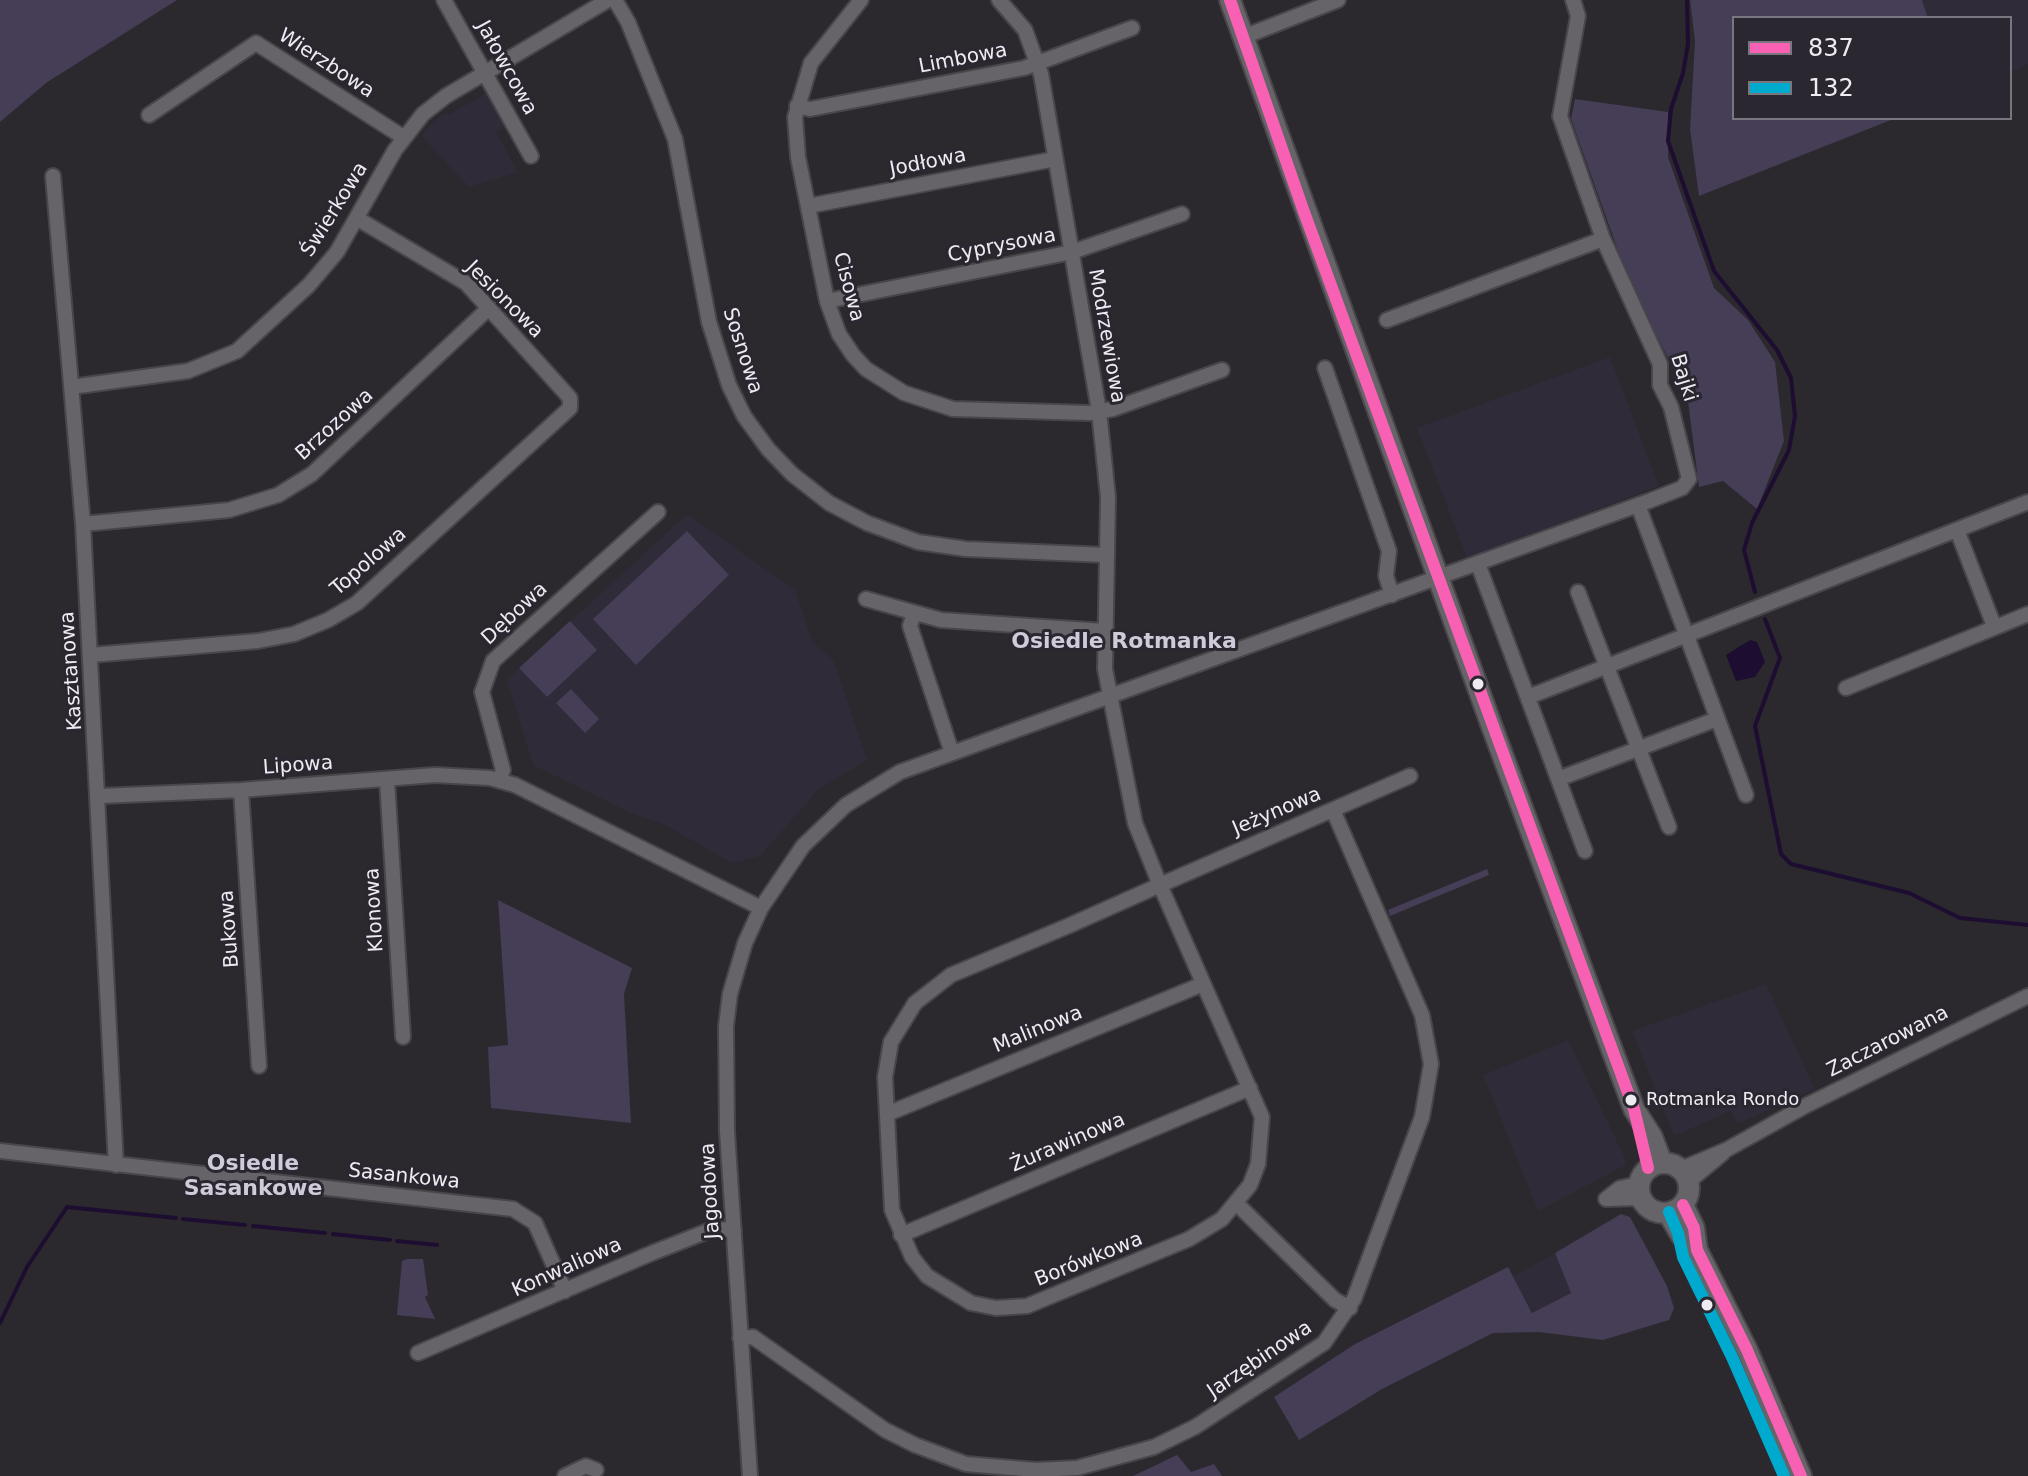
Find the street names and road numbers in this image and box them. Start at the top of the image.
street label: Jałowcowa [470,17,542,119]
street label: Wierzbowa [274,24,378,104]
street label: Limbowa [917,39,1009,79]
street label: Jodłowa [888,144,968,182]
street label: Świerkowa [297,158,373,262]
street label: Cyprysowa [946,224,1058,268]
street label: Cisowa [827,250,869,324]
street label: Jesionowa [460,256,548,344]
street label: Modrzewiowa [1082,267,1130,405]
street label: Sosnowa [717,305,767,397]
street label: Bajki [1664,351,1702,405]
street label: Brzozowa [291,384,379,466]
street label: Topolowa [326,523,412,601]
street label: Dębowa [477,578,553,650]
street label: Kasztanowa [56,611,88,731]
street label: Lipowa [262,752,334,780]
street label: Jeżynowa [1229,783,1325,841]
street label: Klonowa [361,867,389,953]
street label: Bukowa [215,889,245,969]
street label: Malinowa [990,1001,1086,1059]
street label: Zaczarowana [1823,1001,1953,1083]
street label: Żurawinowa [1007,1108,1129,1178]
street label: Jagodowa [696,1142,726,1240]
street label: Sasankowa [347,1159,461,1195]
street label: Borówkowa [1032,1228,1146,1292]
street label: Konwaliowa [508,1233,626,1303]
street label: Jarzębinowa [1203,1316,1317,1404]

